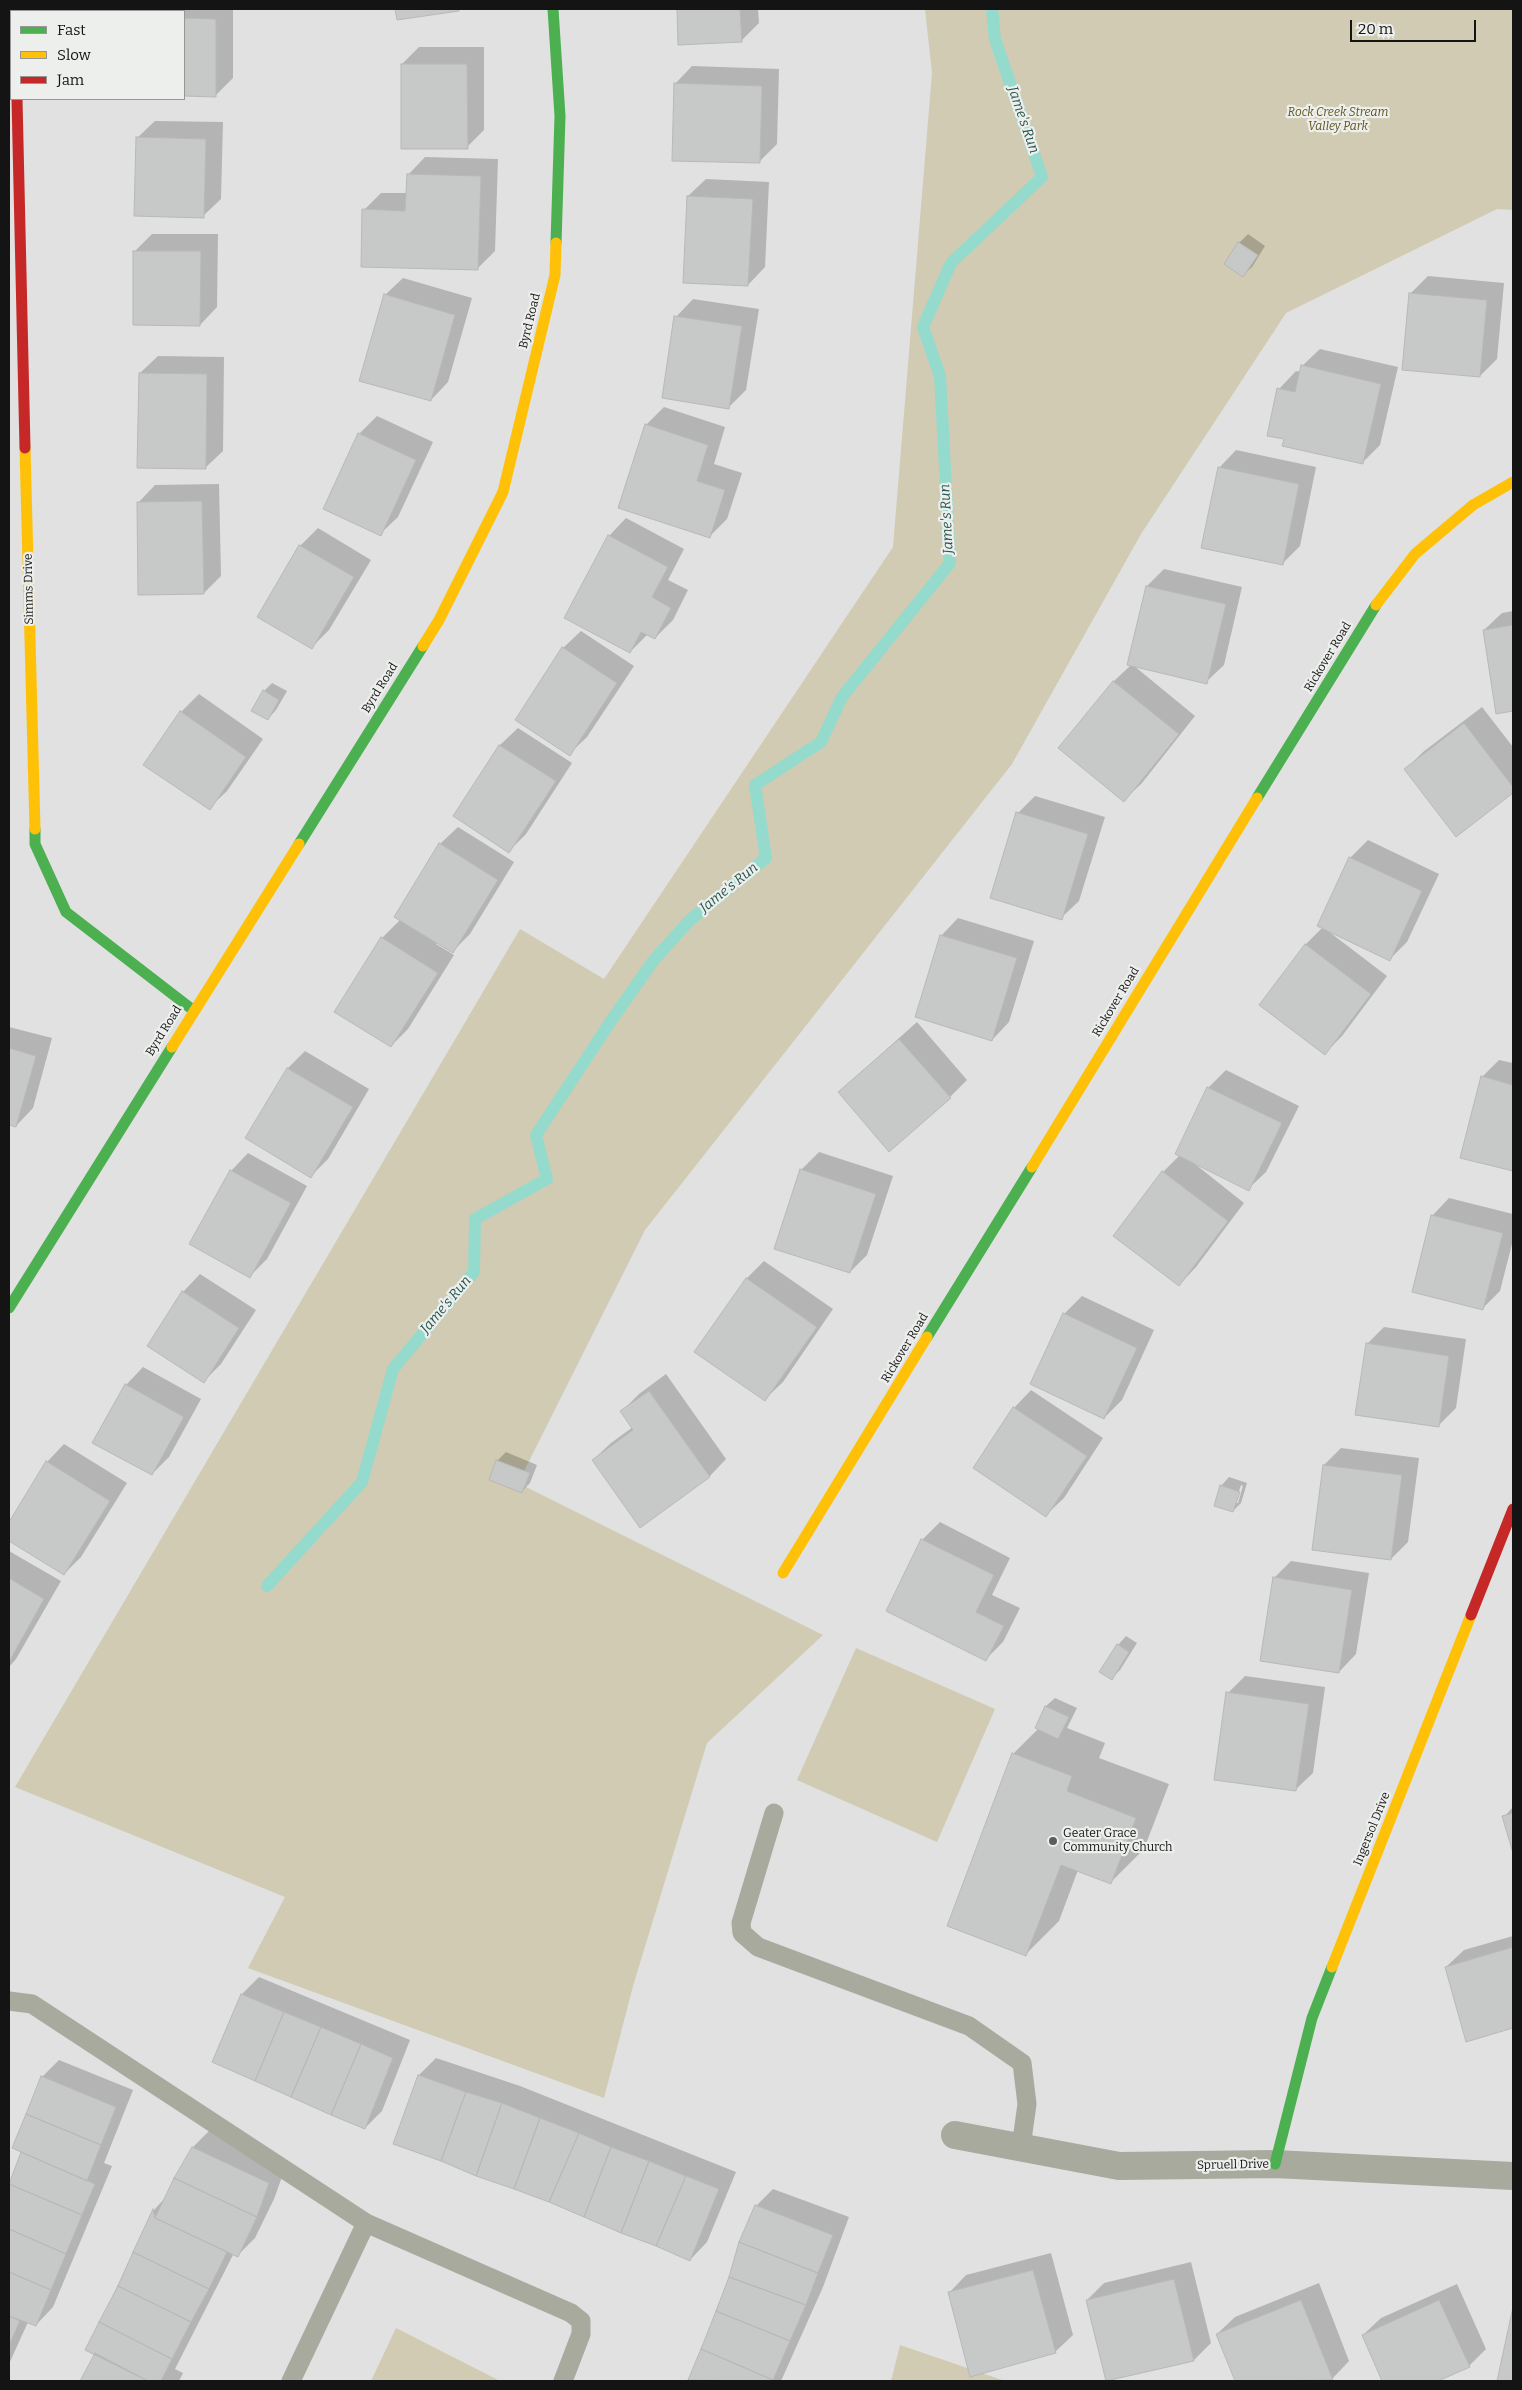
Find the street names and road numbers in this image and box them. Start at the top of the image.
street label: Byrd Road [516,292,544,350]
street label: Simms Drive [21,553,37,625]
street label: Rickover Road [1302,619,1354,695]
street label: Byrd Road [359,660,401,716]
street label: Rickover Road [1090,964,1142,1040]
street label: Byrd Road [143,1003,185,1059]
street label: Rickover Road [879,1310,931,1386]
street label: Ingersol Drive [1351,1790,1393,1868]
street label: Spruell Drive [1197,2157,1269,2173]

